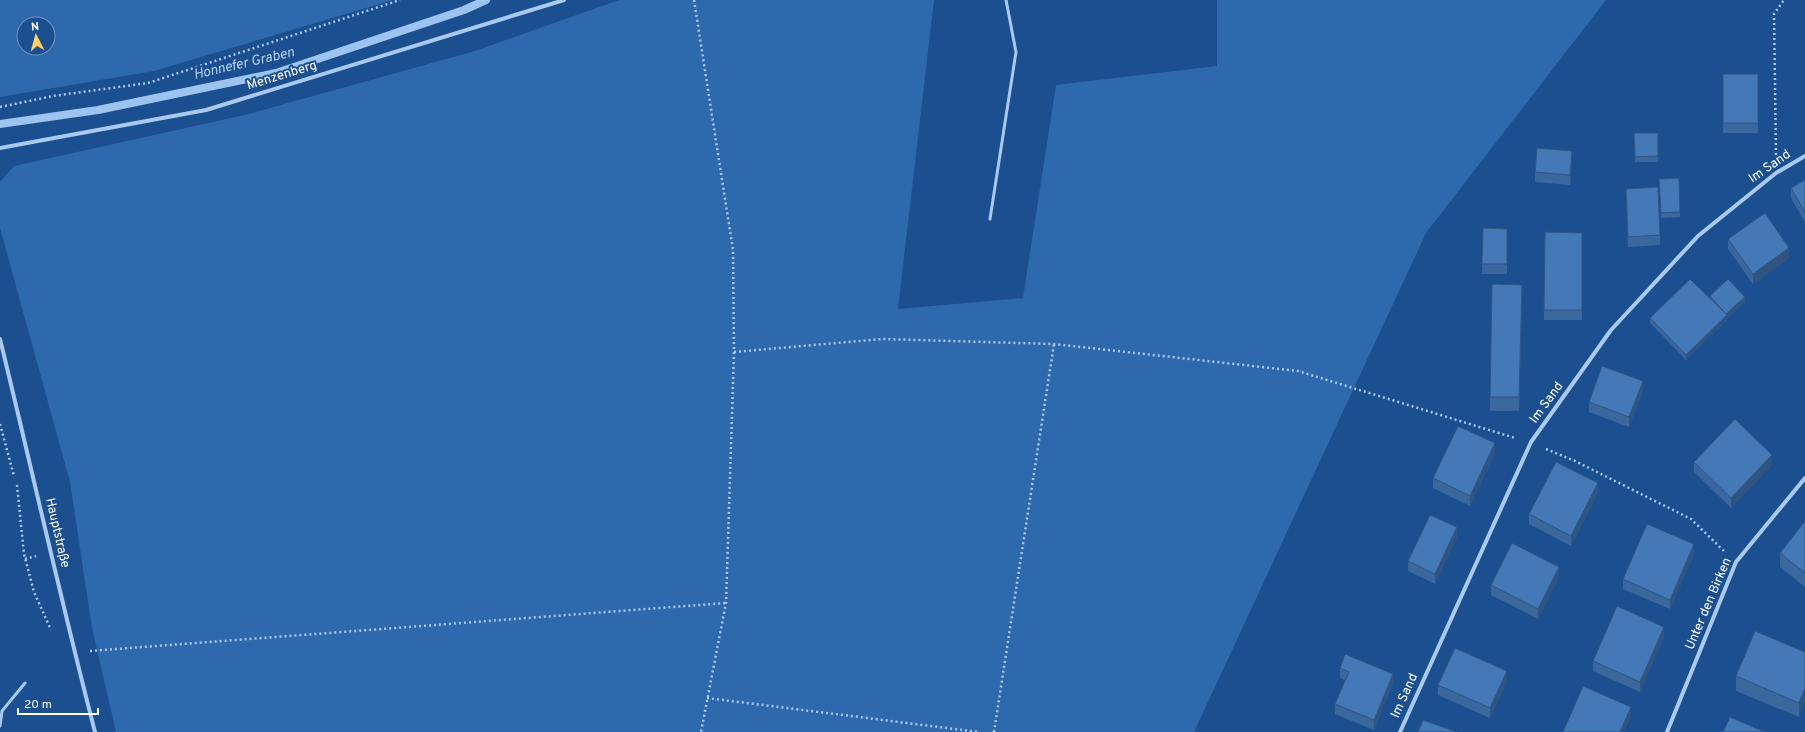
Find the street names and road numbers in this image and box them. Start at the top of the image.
street label: Menzenberg [245,58,319,94]
street label: Im Sand [1746,147,1794,187]
street label: Im Sand [1527,379,1567,427]
street label: Hauptstraße [41,497,73,569]
street label: Unter den Birken [1682,555,1736,653]
street label: Im Sand [1388,671,1422,721]

